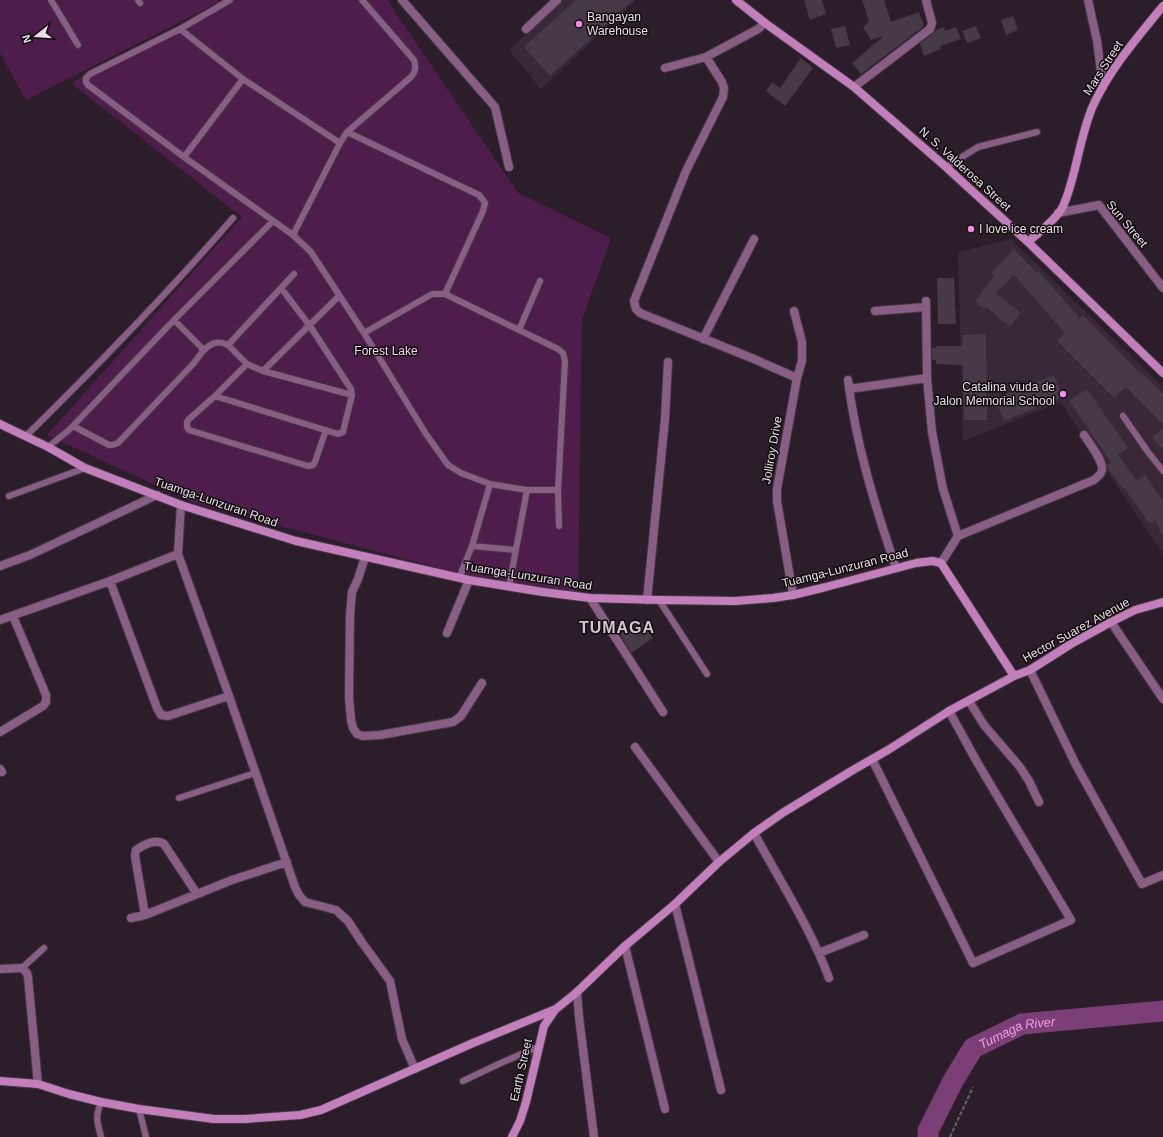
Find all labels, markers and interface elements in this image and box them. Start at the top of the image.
place label: Bangayan Warehouse [587,10,648,38]
north arrow [16,16,56,56]
marker: Bangayan Warehouse [574,19,584,29]
text: N [20,33,33,44]
street label: Mars Street [1080,38,1126,98]
street label: N. S. Valderosa Street [916,124,1014,214]
street label: Sun Street [1103,198,1151,251]
place label: I love ice cream [979,222,1063,236]
marker: I love ice cream [966,224,976,234]
park label: Forest Lake [354,344,418,358]
place label: Catalina viuda de Jalon Memorial School [934,380,1055,408]
marker: Catalina viuda de Jalon Memorial School [1058,389,1068,399]
street label: Jolliroy Drive [759,415,785,485]
street label: Tuamga-Lunzuran Road [152,474,280,530]
street label: Tuamga-Lunzuran Road [780,546,910,590]
street label: Tuamga-Lunzuran Road [463,559,593,593]
street label: Hector Suarez Avenue [1020,595,1132,665]
district label: TUMAGA [579,619,655,636]
water label: Tumaga River [976,1014,1057,1052]
street label: Earth Street [507,1037,535,1103]

